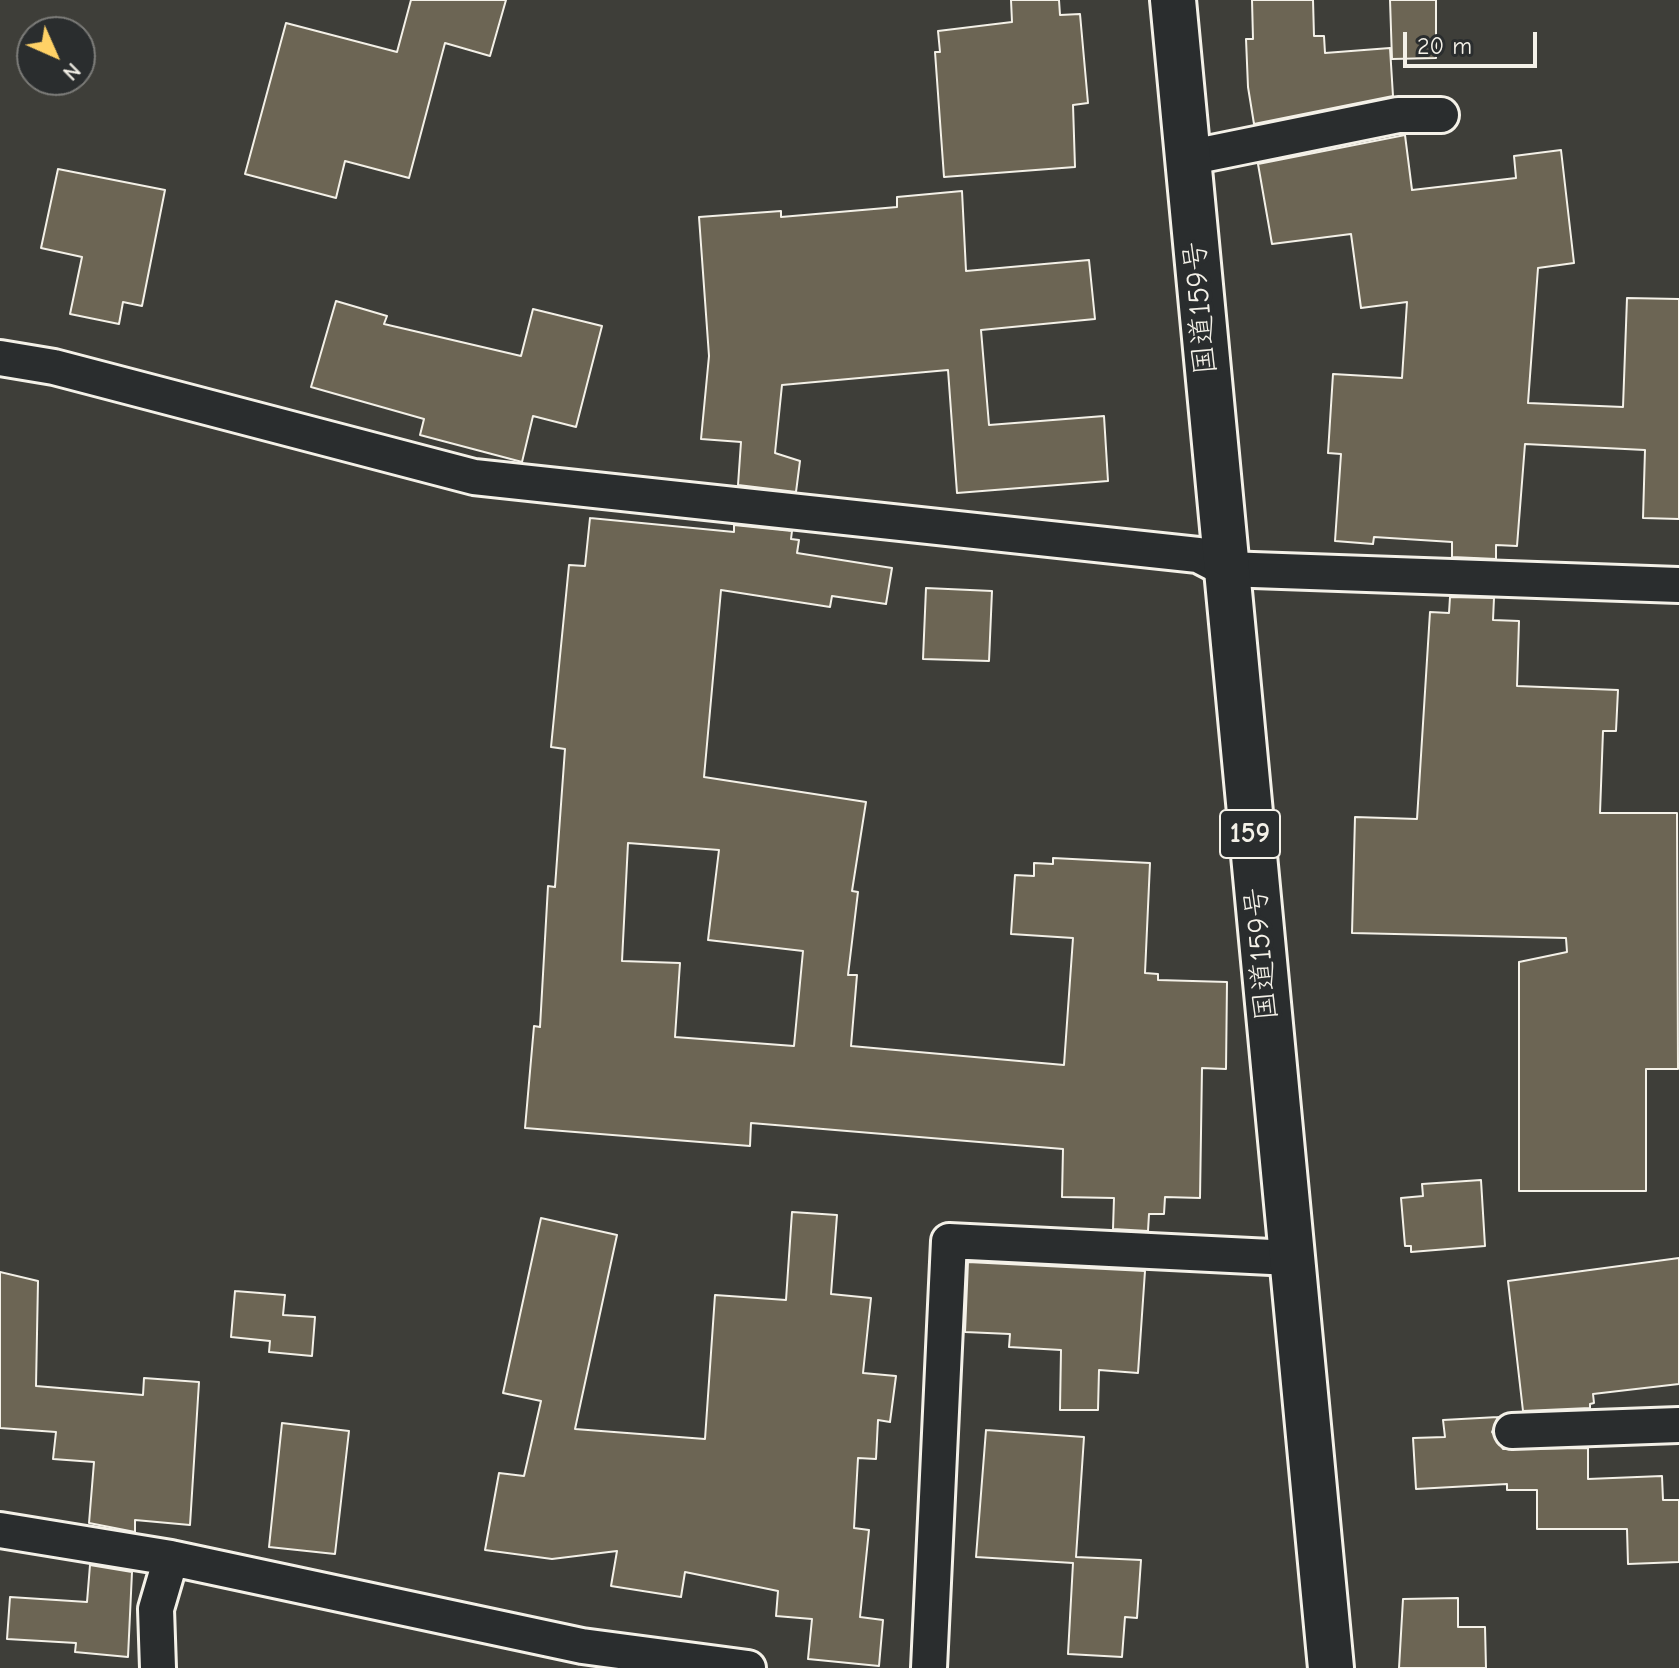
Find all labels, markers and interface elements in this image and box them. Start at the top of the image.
north arrow [16,16,96,96]
scale bar [1407,16,1541,66]
text: 20 m [1417,32,1472,60]
text: N [57,57,86,86]
street label: 国道159号 [1177,240,1225,376]
road number: 159 [1220,810,1280,858]
street label: 国道159号 [1238,886,1286,1022]

